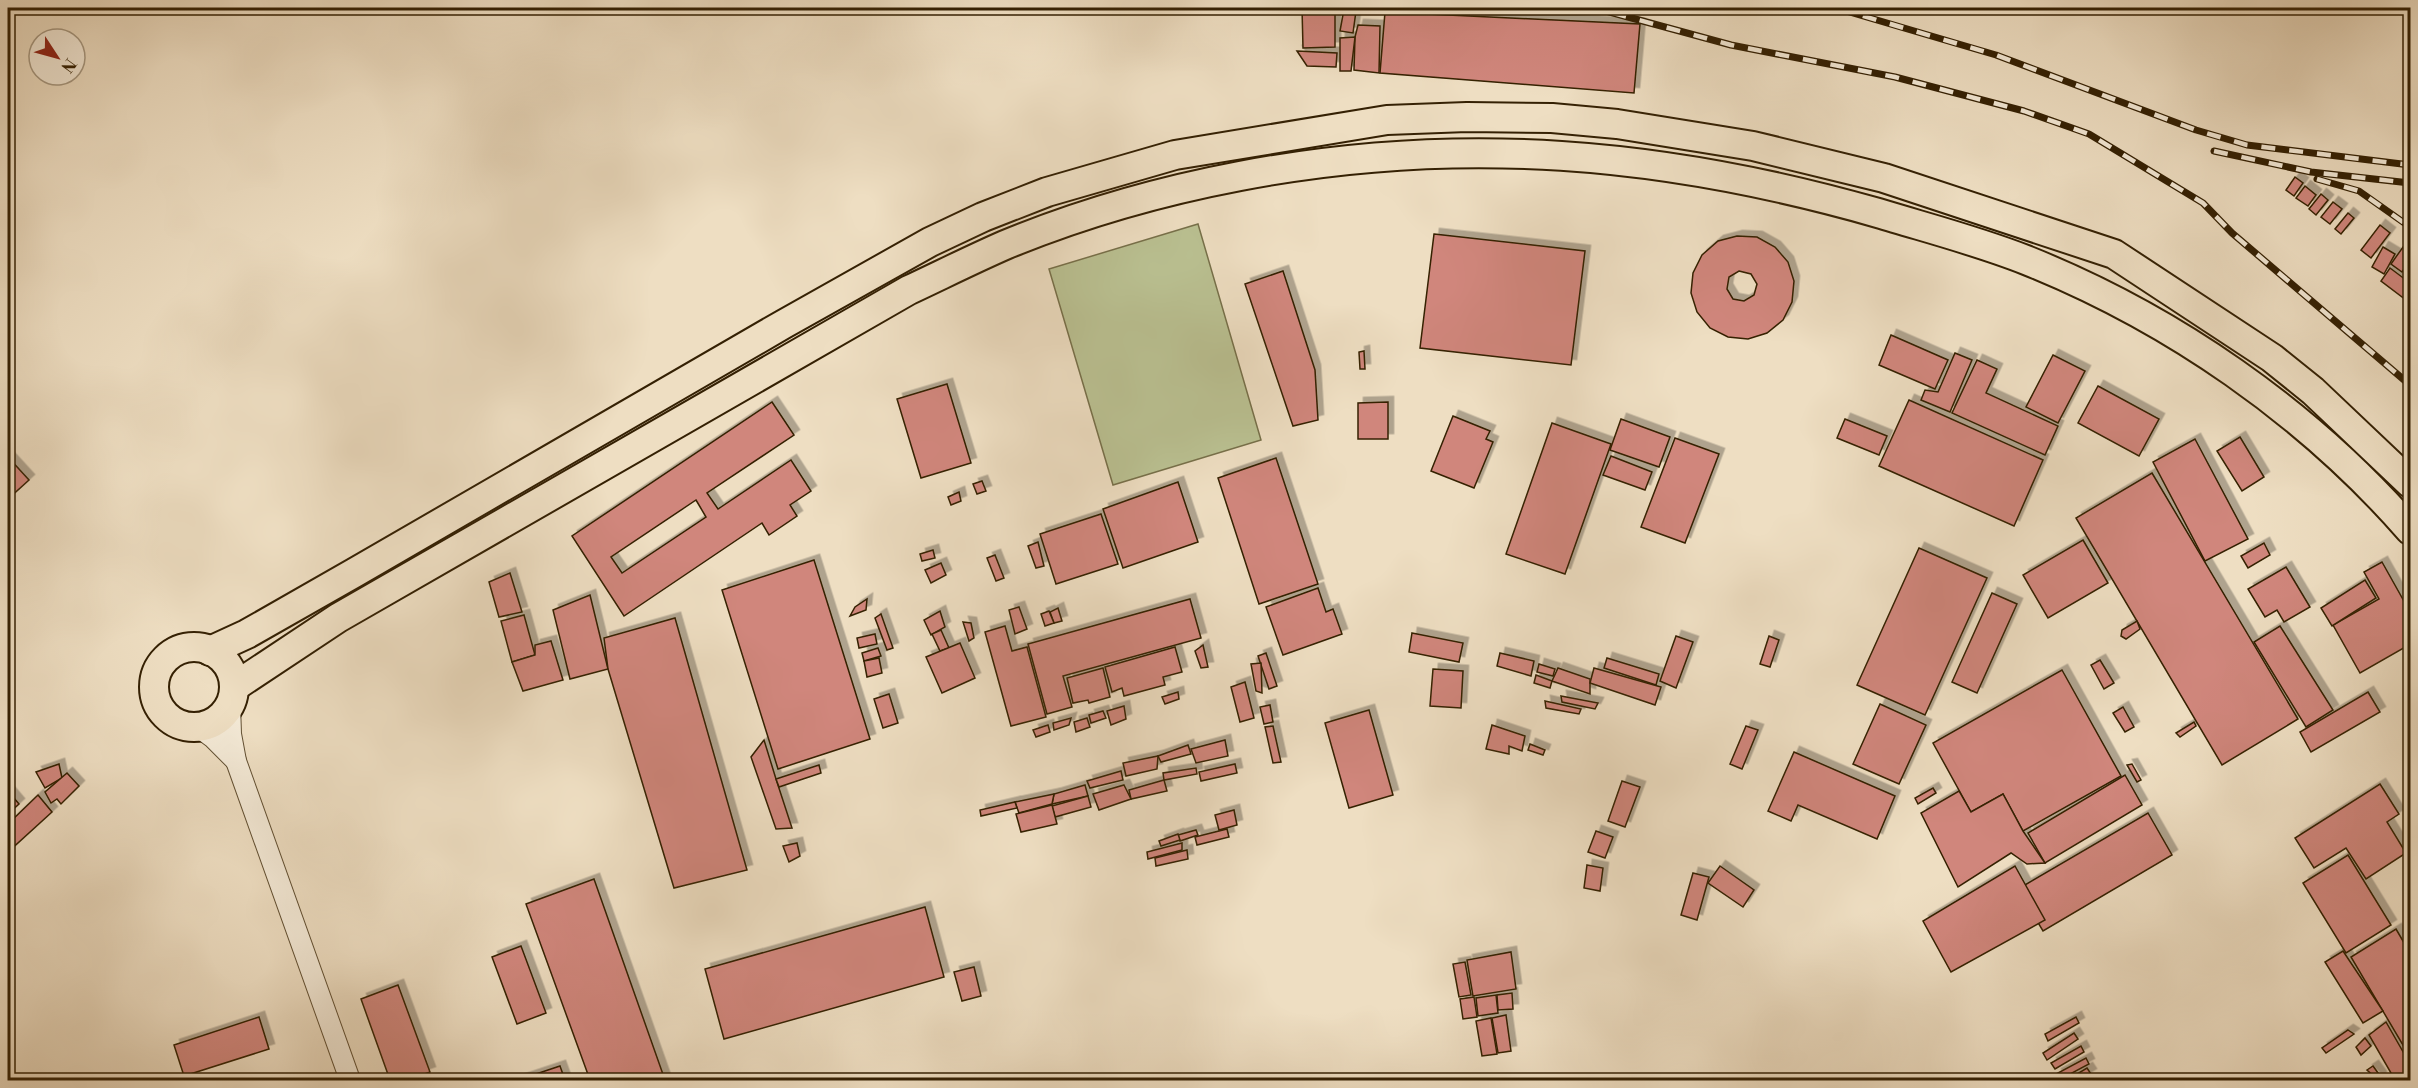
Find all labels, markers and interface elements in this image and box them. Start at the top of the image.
north arrow [27,27,87,87]
text: N [56,54,80,77]

